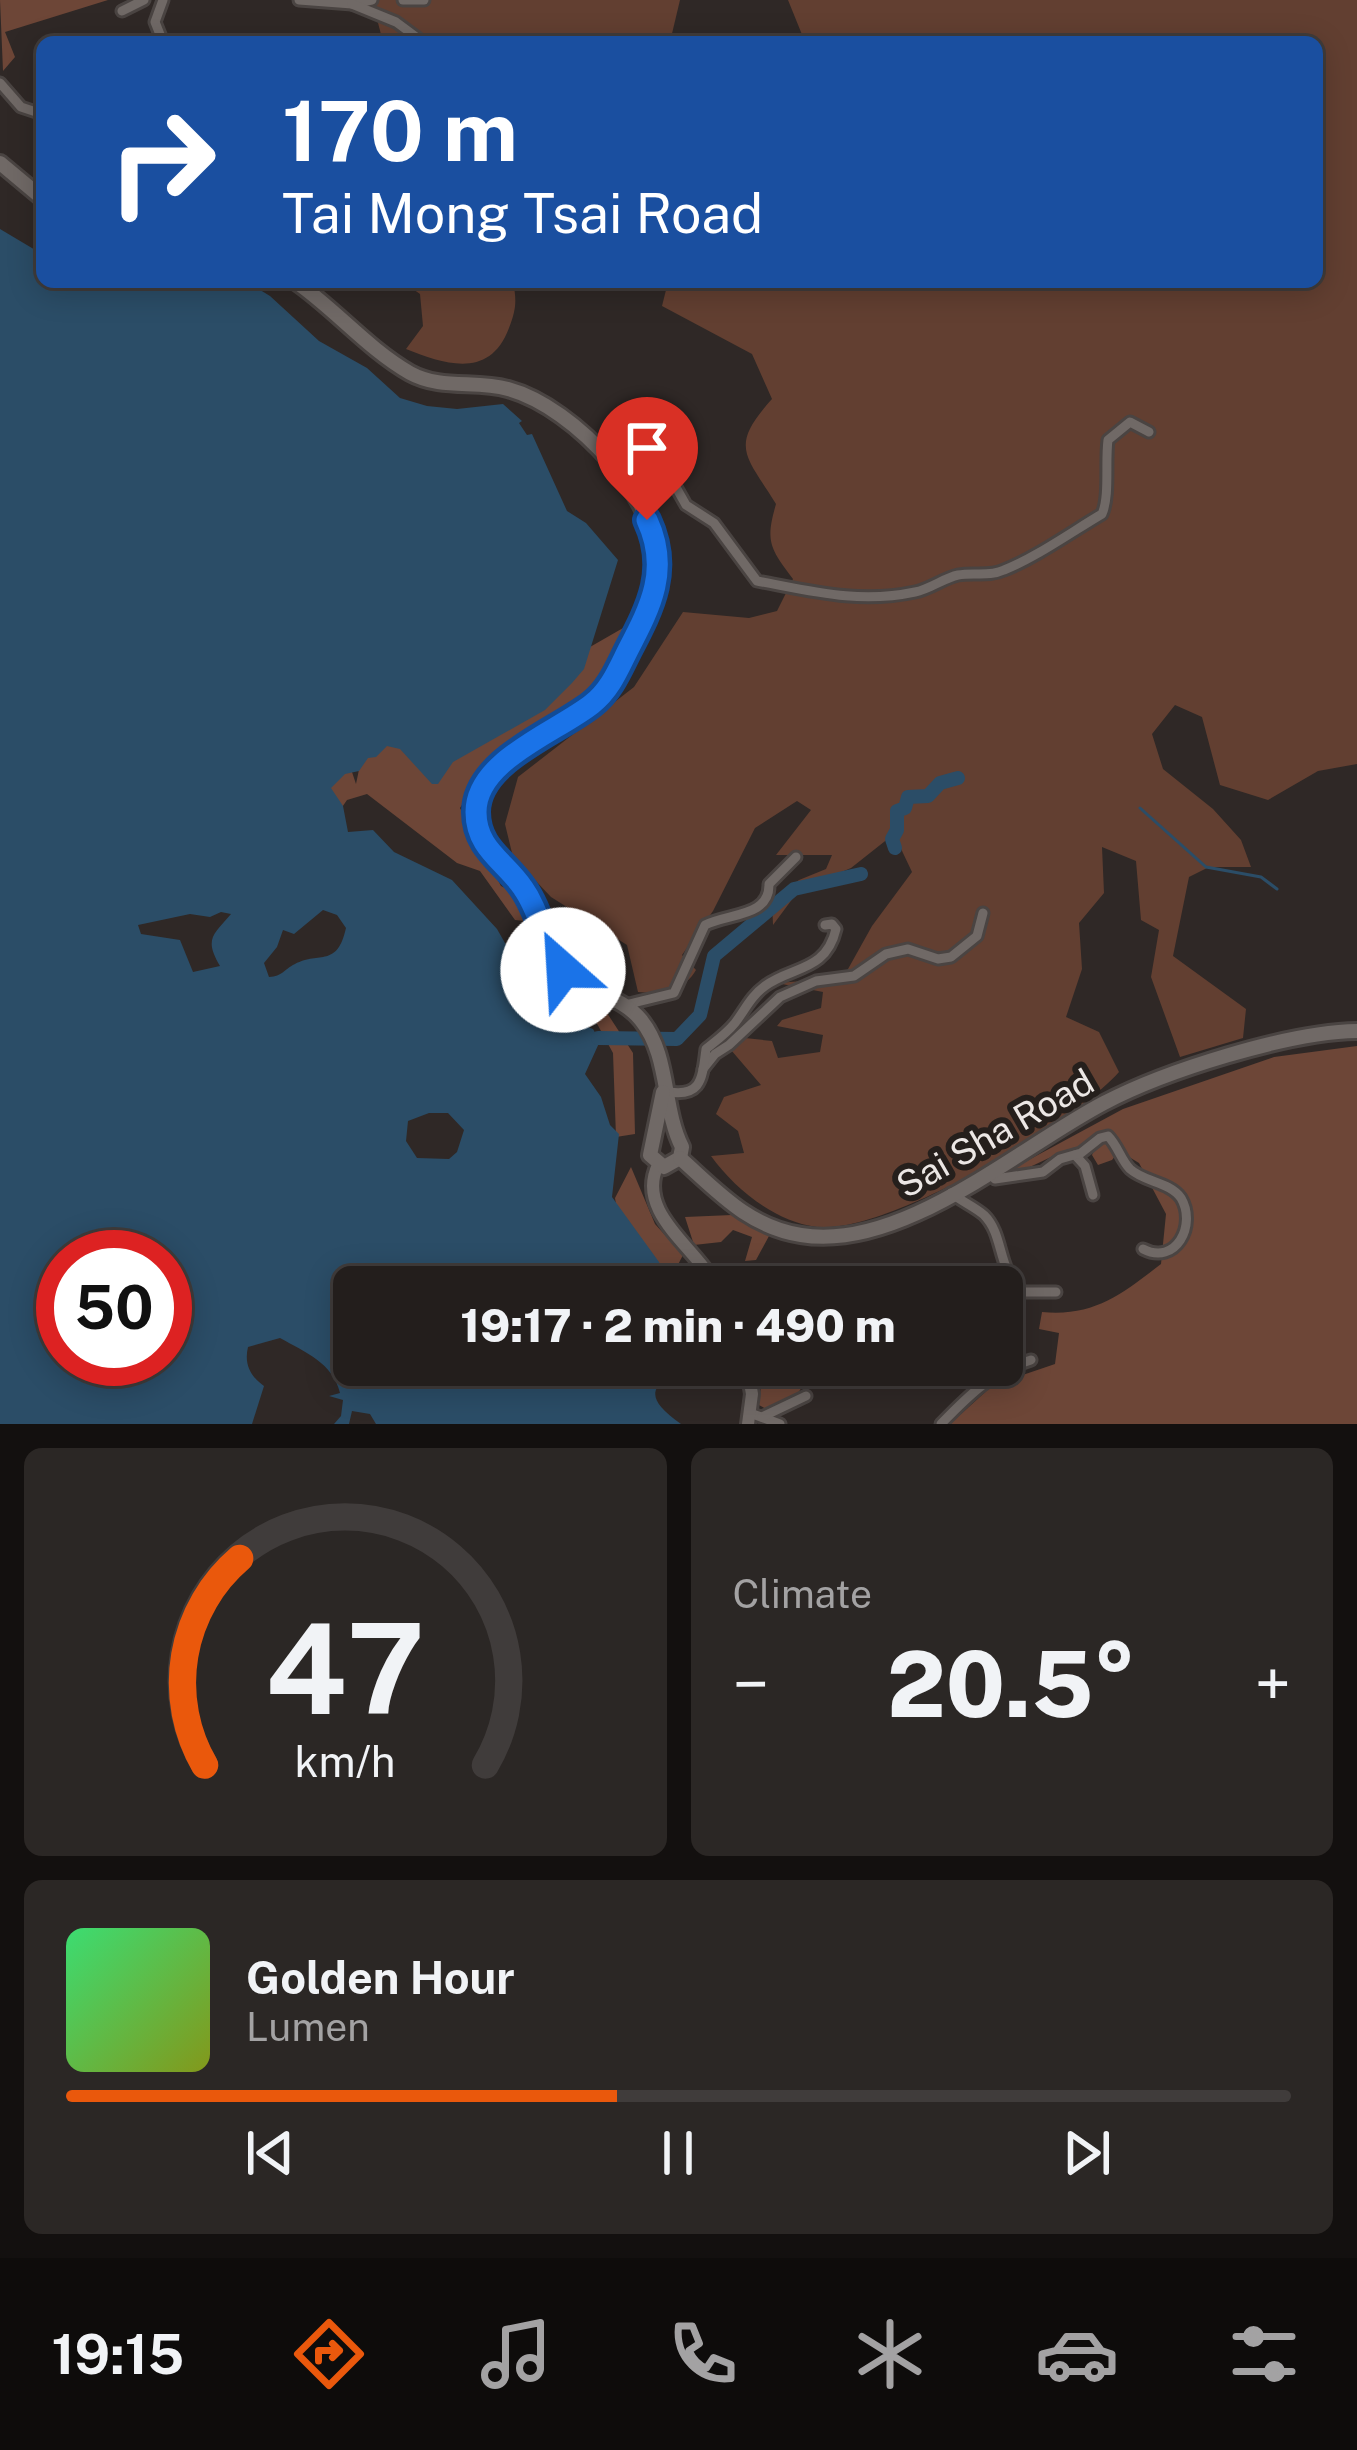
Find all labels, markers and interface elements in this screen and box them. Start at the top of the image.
text: 170 m [282,81,518,180]
icon: right [84,84,240,240]
text: Tai Mong Tsai Road [282,182,763,245]
pin [596,397,698,520]
icon: arrive [614,415,680,481]
position arrow [500,907,626,1033]
street label: Sai Sha Road [889,1060,1101,1206]
speed limit sign: 50 [36,1230,192,1386]
text: 19:17 · 2 min · 490 m [460,1299,896,1352]
text: Climate [733,1571,872,1617]
text: 47 [265,1595,425,1742]
text: 20.5° [887,1631,1136,1737]
text: − [733,1645,769,1723]
text: + [1254,1645,1291,1723]
text: km/h [295,1736,396,1787]
text: Golden Hour [246,1951,515,2004]
text: Lumen [246,2004,370,2050]
icon: previous [237,2120,303,2186]
icon: pause [645,2120,711,2186]
icon: next [1054,2120,1120,2186]
icon: directions [287,2312,371,2396]
icon: music [474,2312,558,2396]
icon: phone [661,2312,745,2396]
icon: climate [848,2312,932,2396]
icon: car [1035,2312,1119,2396]
icon: filters [1222,2312,1306,2396]
text: 19:15 [51,2323,184,2386]

